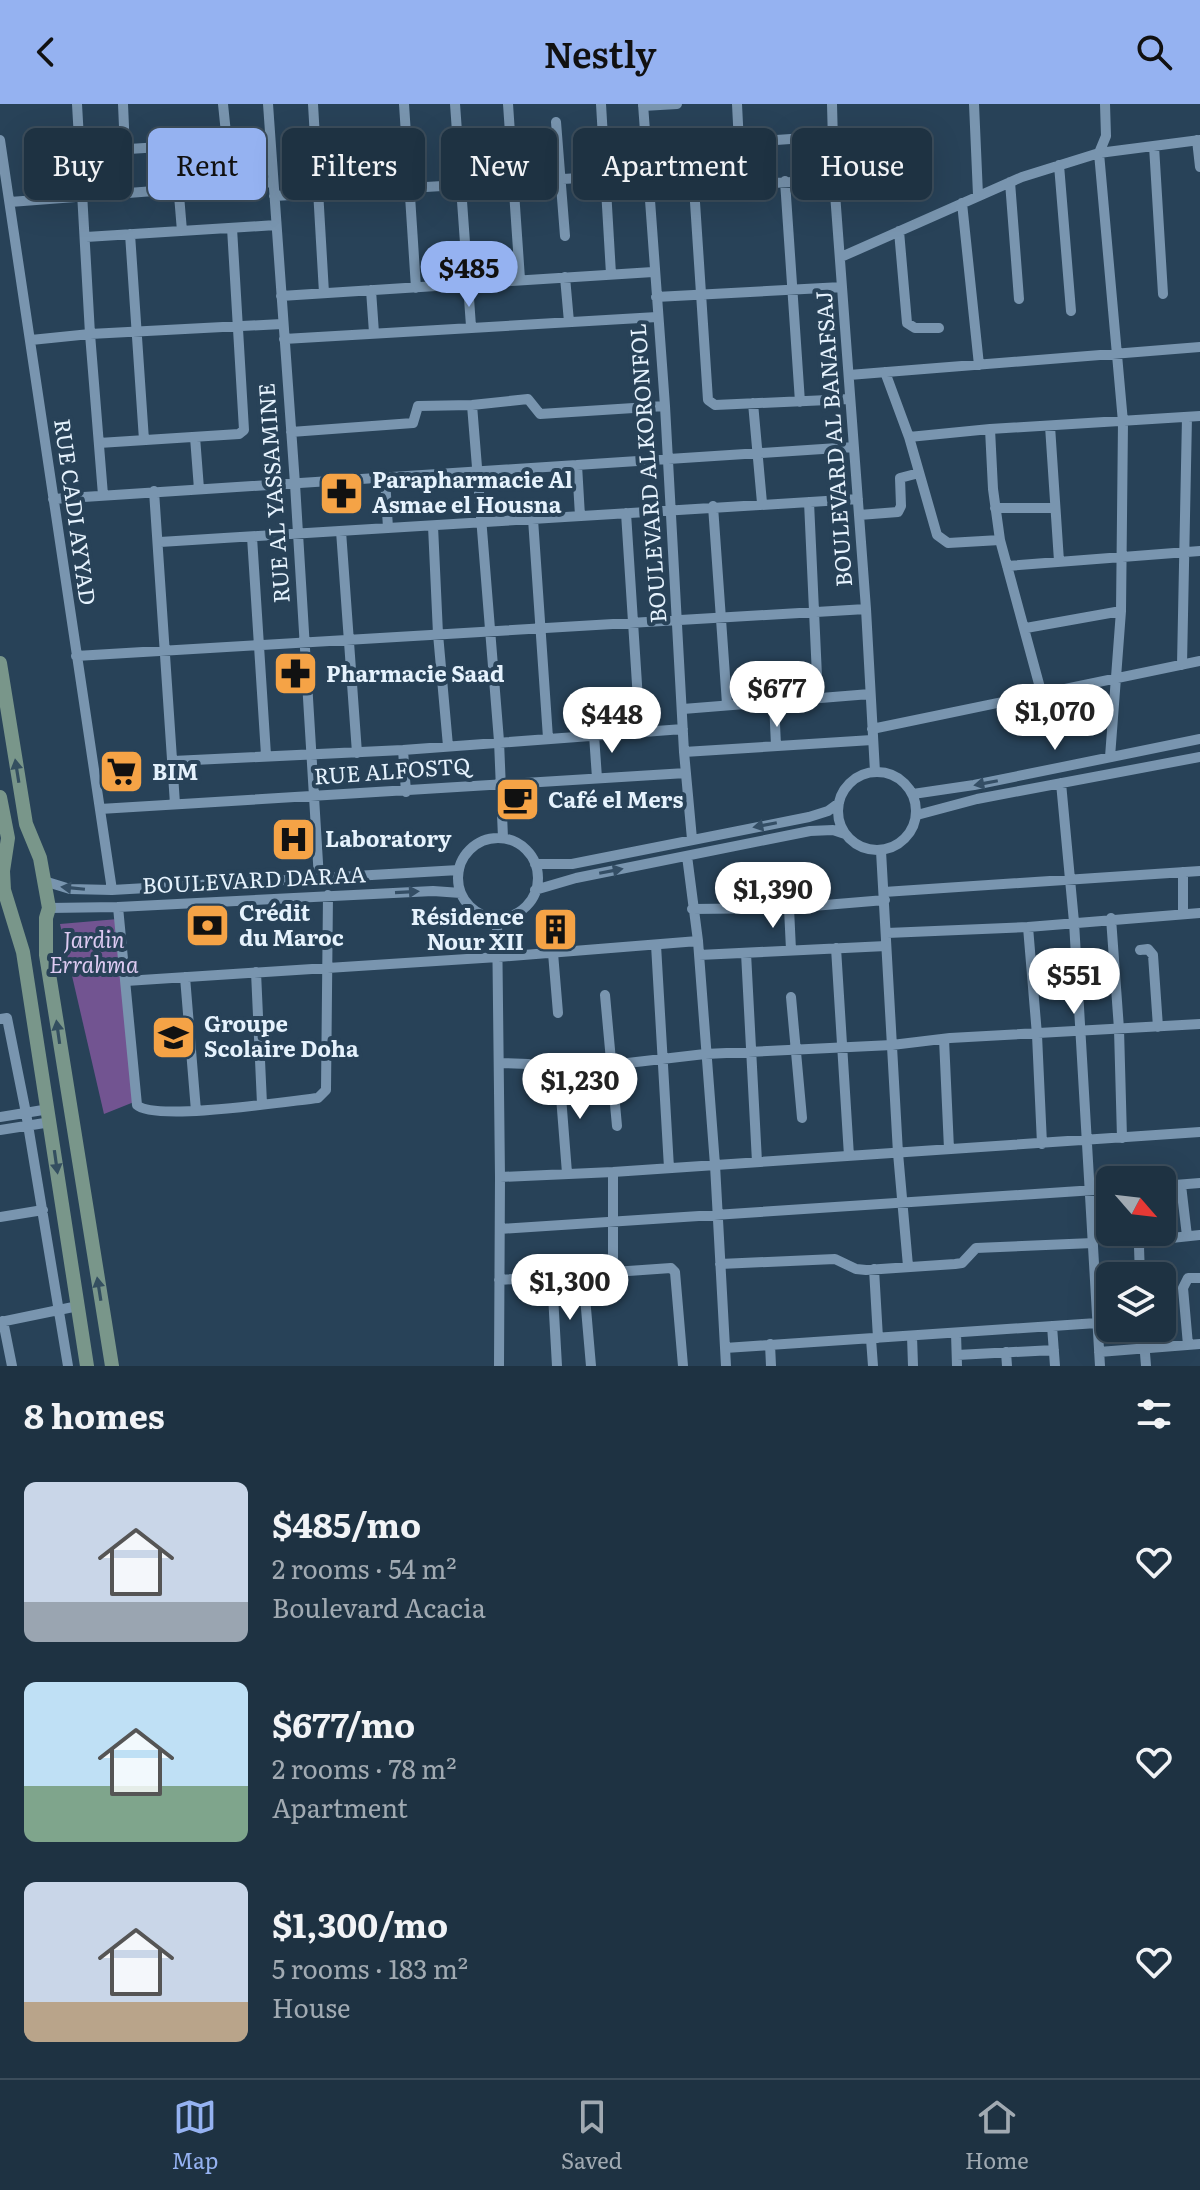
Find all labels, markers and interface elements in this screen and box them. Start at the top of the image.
text: Nestly [543,26,657,79]
icon: back [24,30,68,74]
icon: search [1132,30,1176,74]
chip: Buy [24,128,132,200]
chip: Rent [148,128,266,200]
chip: Filters [282,128,425,200]
chip: New [441,128,557,200]
chip: Apartment [573,128,776,200]
chip: House [792,128,932,200]
pin: $485 [422,241,516,309]
text: $485 [439,247,499,286]
street label: BOULEVARD AL BANAFSAJ [806,290,859,588]
street label: BOULEVARD ALKORONFOL [620,322,673,624]
street label: RUE AL YASSAMINE [248,382,297,604]
street label: RUE CADI AYYAD [47,416,106,607]
place label: Parapharmacie Al Asmae el Housna [372,462,573,520]
pharmacy icon: Parapharmacie Al Asmae el Housna [317,469,365,517]
pharmacy icon: Pharmacie Saad [271,650,319,698]
place label: Pharmacie Saad [326,656,504,689]
pin: $677 [730,661,824,729]
text: $677 [748,667,806,706]
pin: $1,070 [990,684,1120,752]
pin: $448 [565,687,659,755]
text: $1,070 [1015,690,1095,729]
text: $448 [581,693,643,732]
street label: RUE ALFOSTQ [313,747,474,791]
supermarket icon: BIM [97,748,145,796]
place label: BIM [152,754,198,787]
one-way arrow [10,758,23,783]
cafe icon: Café el Mers [493,776,541,824]
one-way arrow [974,777,999,789]
place label: Café el Mers [548,782,683,815]
hospital icon: Laboratory [270,815,318,863]
one-way arrow [752,819,777,832]
place label: Laboratory [325,821,452,854]
street label: BOULEVARD DARAA [141,856,367,901]
pin: $1,390 [708,862,838,930]
one-way arrow [599,864,624,877]
text: $1,390 [733,868,813,907]
one-way arrow [60,881,85,894]
one-way arrow [395,885,420,898]
place label: Crédit du Maroc [239,895,344,953]
place label: Résidence Nour XII [411,899,524,957]
bank icon: Crédit du Maroc [184,902,232,950]
building icon: Résidence Nour XII [531,906,579,954]
park label: Jardin Errahma [49,922,139,980]
pin: $551 [1027,948,1121,1016]
text: $551 [1047,954,1101,993]
place label: Groupe Scolaire Doha [204,1006,359,1064]
school or university icon: Groupe Scolaire Doha [149,1013,197,1061]
one-way arrow [51,1020,64,1045]
pin: $1,230 [515,1053,645,1121]
text: $1,230 [540,1059,620,1098]
one-way arrow [50,1149,63,1174]
north arrow [1096,1166,1176,1246]
map controls [1096,1166,1176,1342]
pin: $1,300 [505,1254,635,1322]
text: $1,300 [529,1260,611,1299]
button: layers [1096,1262,1176,1342]
one-way arrow [92,1276,104,1301]
text: 8 homes [24,1389,165,1439]
icon: filters [1132,1392,1176,1436]
text: $485/mo [272,1498,421,1548]
icon: home [88,1514,184,1610]
icon: heart [1132,1540,1176,1584]
text: 2 rooms · 54 m² [272,1548,457,1587]
text: Boulevard Acacia [272,1587,486,1626]
text: $677/mo [272,1698,415,1748]
icon: home [88,1714,184,1810]
icon: heart [1132,1740,1176,1784]
text: 2 rooms · 78 m² [272,1748,457,1787]
text: Apartment [272,1787,408,1826]
text: $1,300/mo [272,1898,448,1948]
icon: home [88,1914,184,2010]
icon: heart [1132,1940,1176,1984]
text: 5 rooms · 183 m² [272,1948,468,1987]
text: House [272,1987,350,2026]
tab: Map [171,2095,218,2176]
tab: Saved [561,2095,622,2176]
tab: Home [965,2095,1029,2176]

